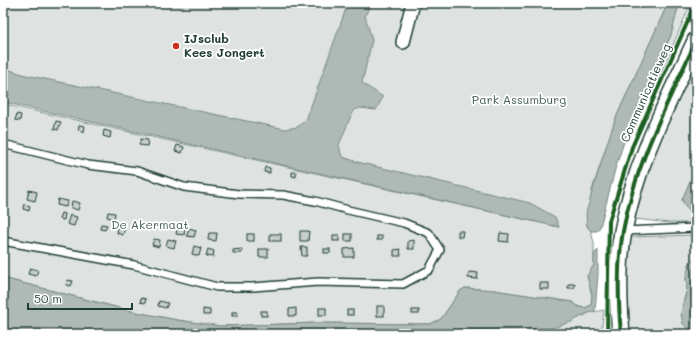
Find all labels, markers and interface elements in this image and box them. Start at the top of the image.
place label: IJsclub Kees Jongert [184,30,265,60]
marker: IJsclub Kees Jongert [171,41,181,51]
street label: Communicatieweg [616,41,674,144]
park label: Park Assumburg [472,91,566,107]
park label: De Akermaat [111,216,189,232]
scale bar [28,285,132,311]
text: 50 m [34,290,62,306]

